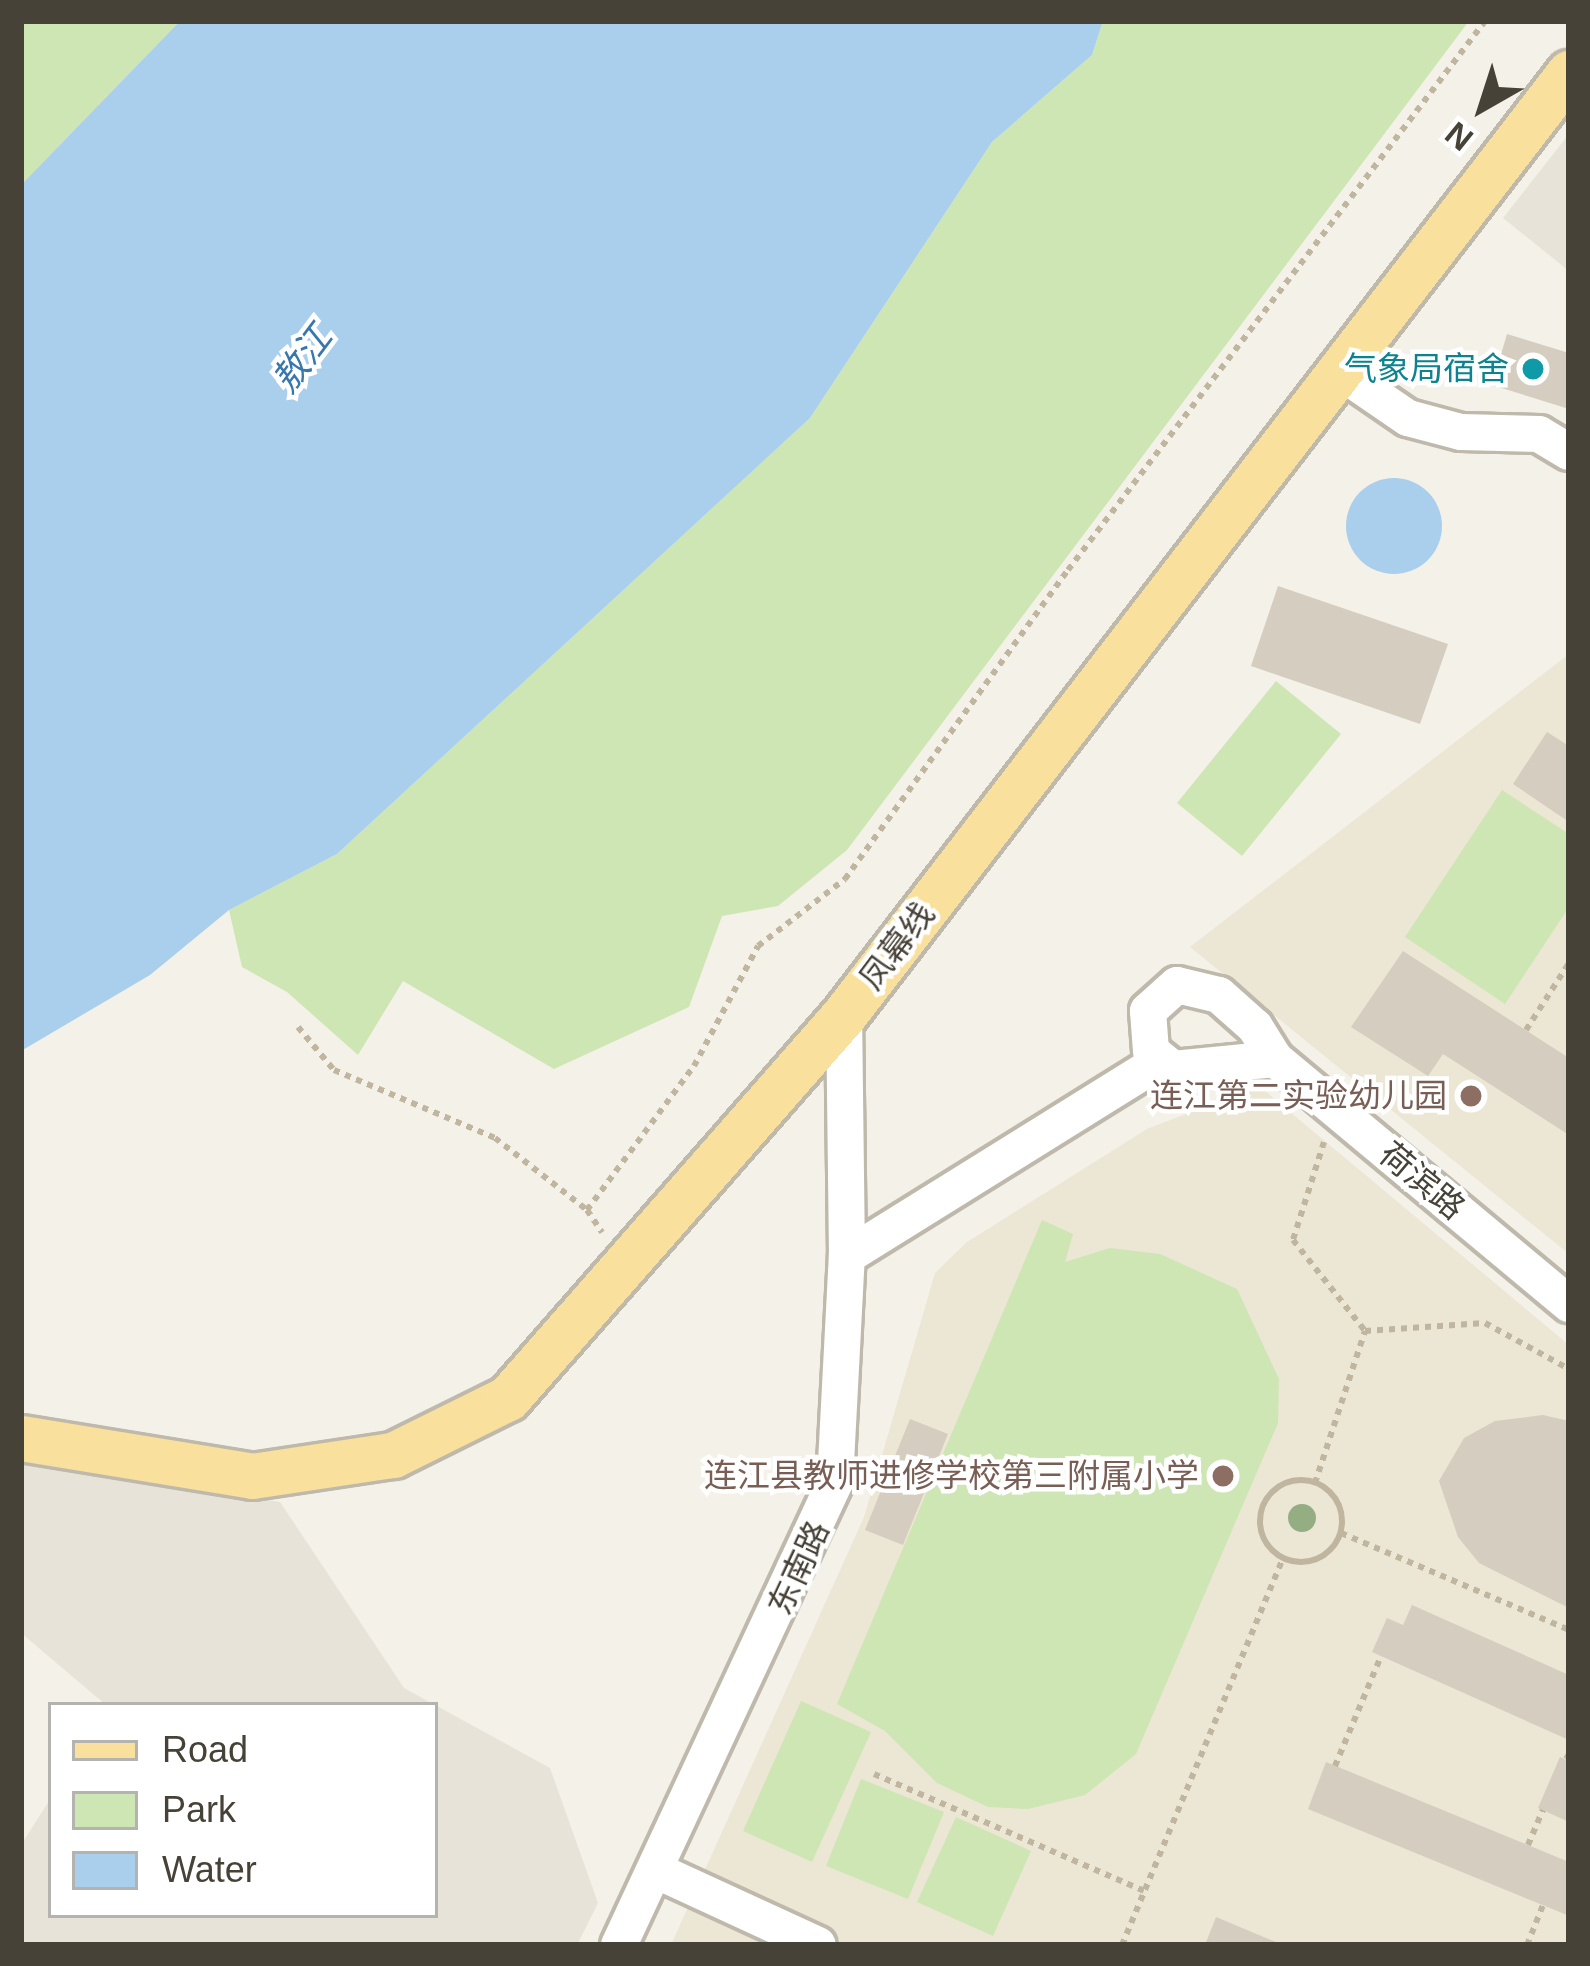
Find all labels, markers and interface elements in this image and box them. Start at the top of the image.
north arrow [1422,48,1542,168]
text: N [1438,114,1480,158]
water label: 敖江 [263,317,341,401]
place label: 气象局宿舍 [1344,349,1509,389]
marker: 气象局宿舍 [1520,356,1546,382]
street label: 凤幕线 [851,895,943,997]
place label: 连江第二实验幼儿园 [1150,1076,1447,1116]
marker: 连江第二实验幼儿园 [1458,1083,1484,1109]
street label: 荷滨路 [1371,1134,1473,1228]
place label: 连江县教师进修学校第三附属小学 [704,1456,1199,1496]
marker: 连江县教师进修学校第三附属小学 [1210,1463,1236,1489]
street label: 东南路 [760,1515,838,1621]
legend [48,1702,438,1918]
text: Road [162,1729,248,1770]
text: Park [162,1789,236,1830]
text: Water [162,1849,257,1890]

